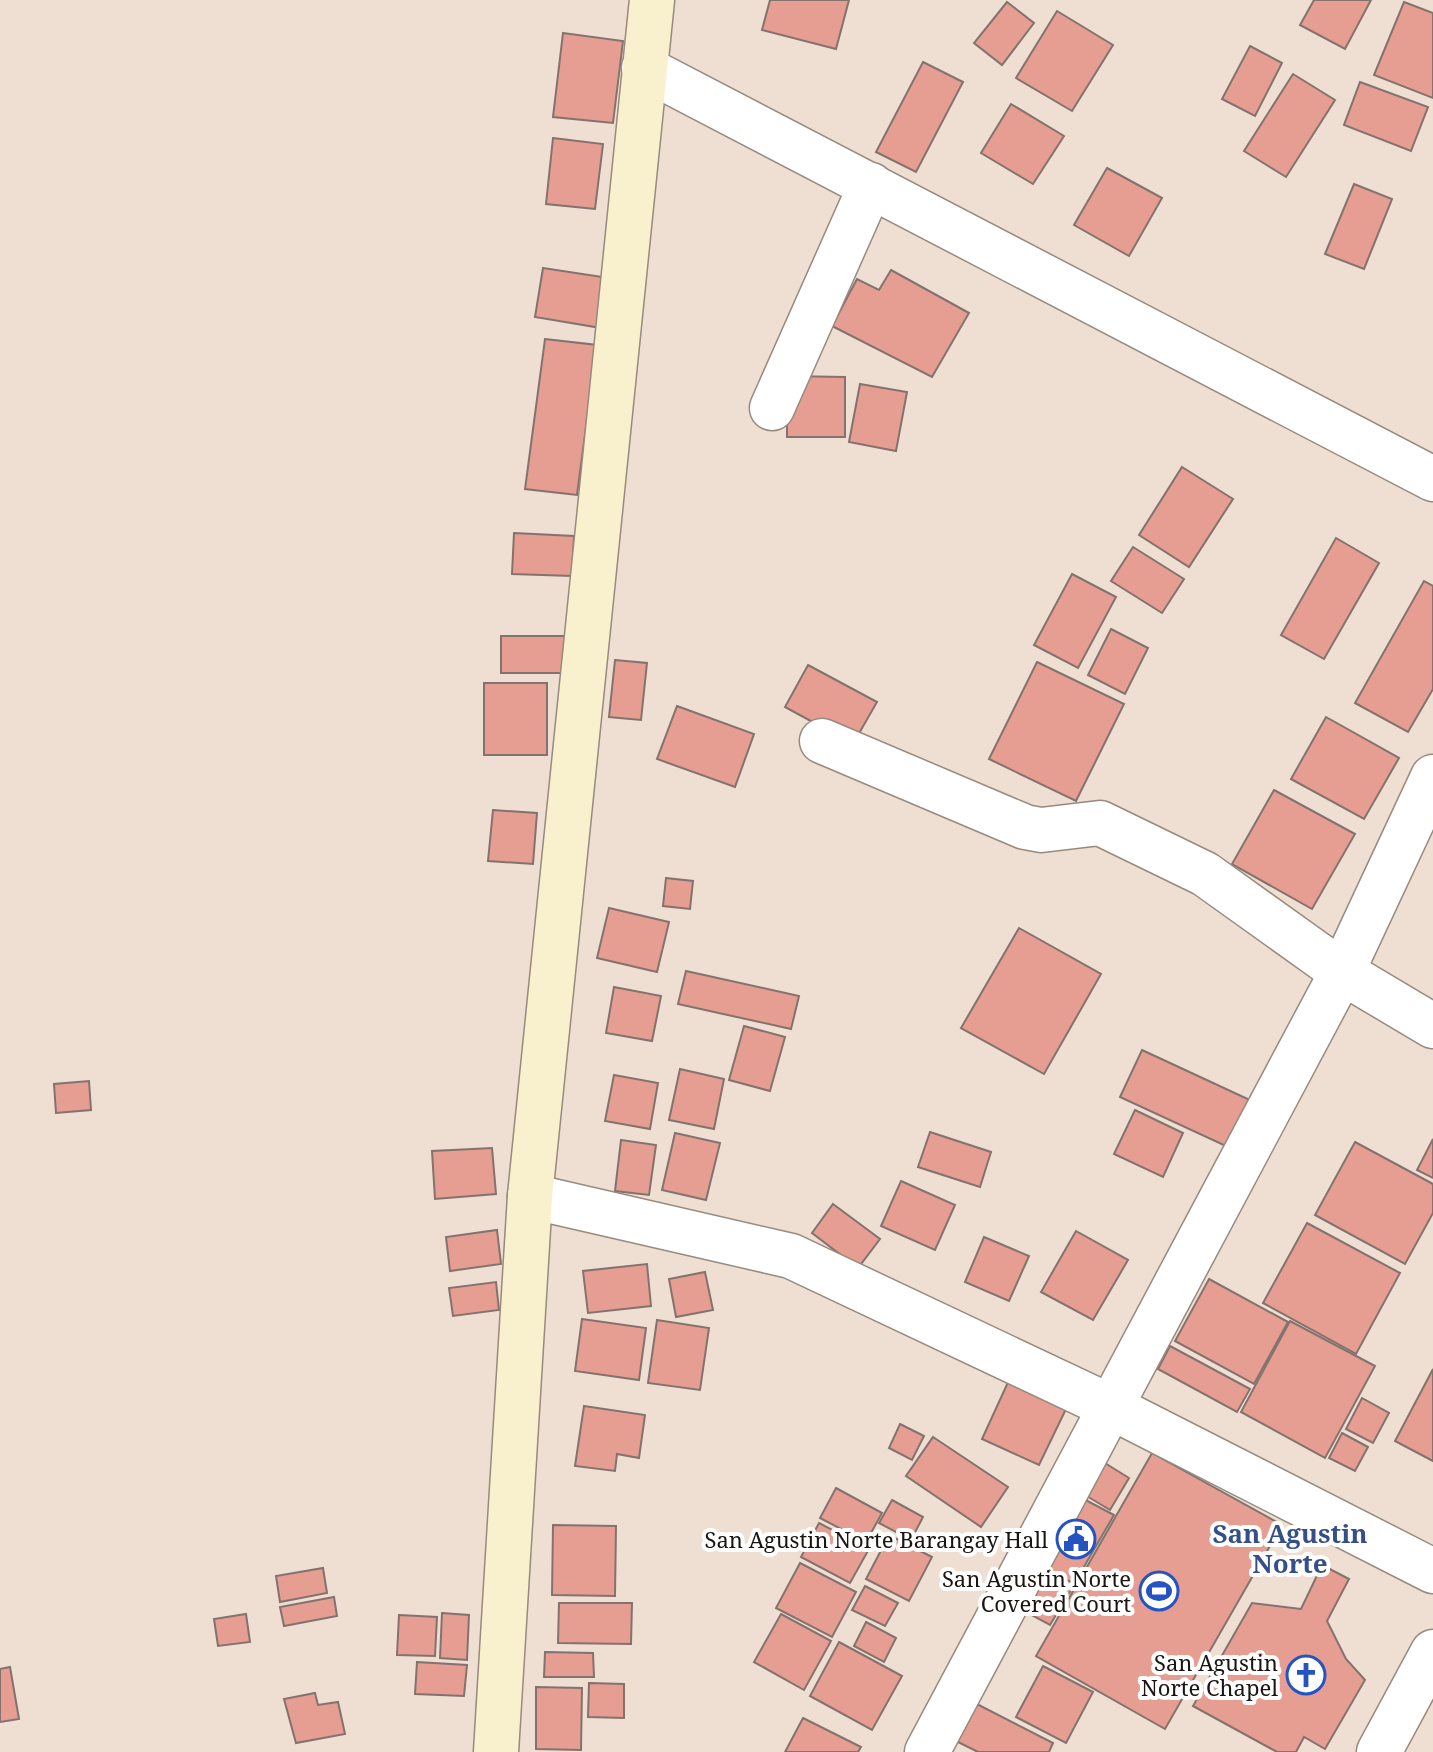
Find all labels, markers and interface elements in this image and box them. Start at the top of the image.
district label: San Agustin Norte [1212,1515,1368,1581]
public building icon: San Agustin Norte Barangay Hall [1055,1518,1097,1560]
place label: San Agustin Norte Barangay Hall [704,1524,1048,1554]
place label: San Agustin Norte Covered Court [942,1563,1131,1618]
sports icon: San Agustin Norte Covered Court [1138,1570,1180,1612]
place label: San Agustin Norte Chapel [1141,1647,1278,1702]
church icon: San Agustin Norte Chapel [1285,1654,1327,1696]

